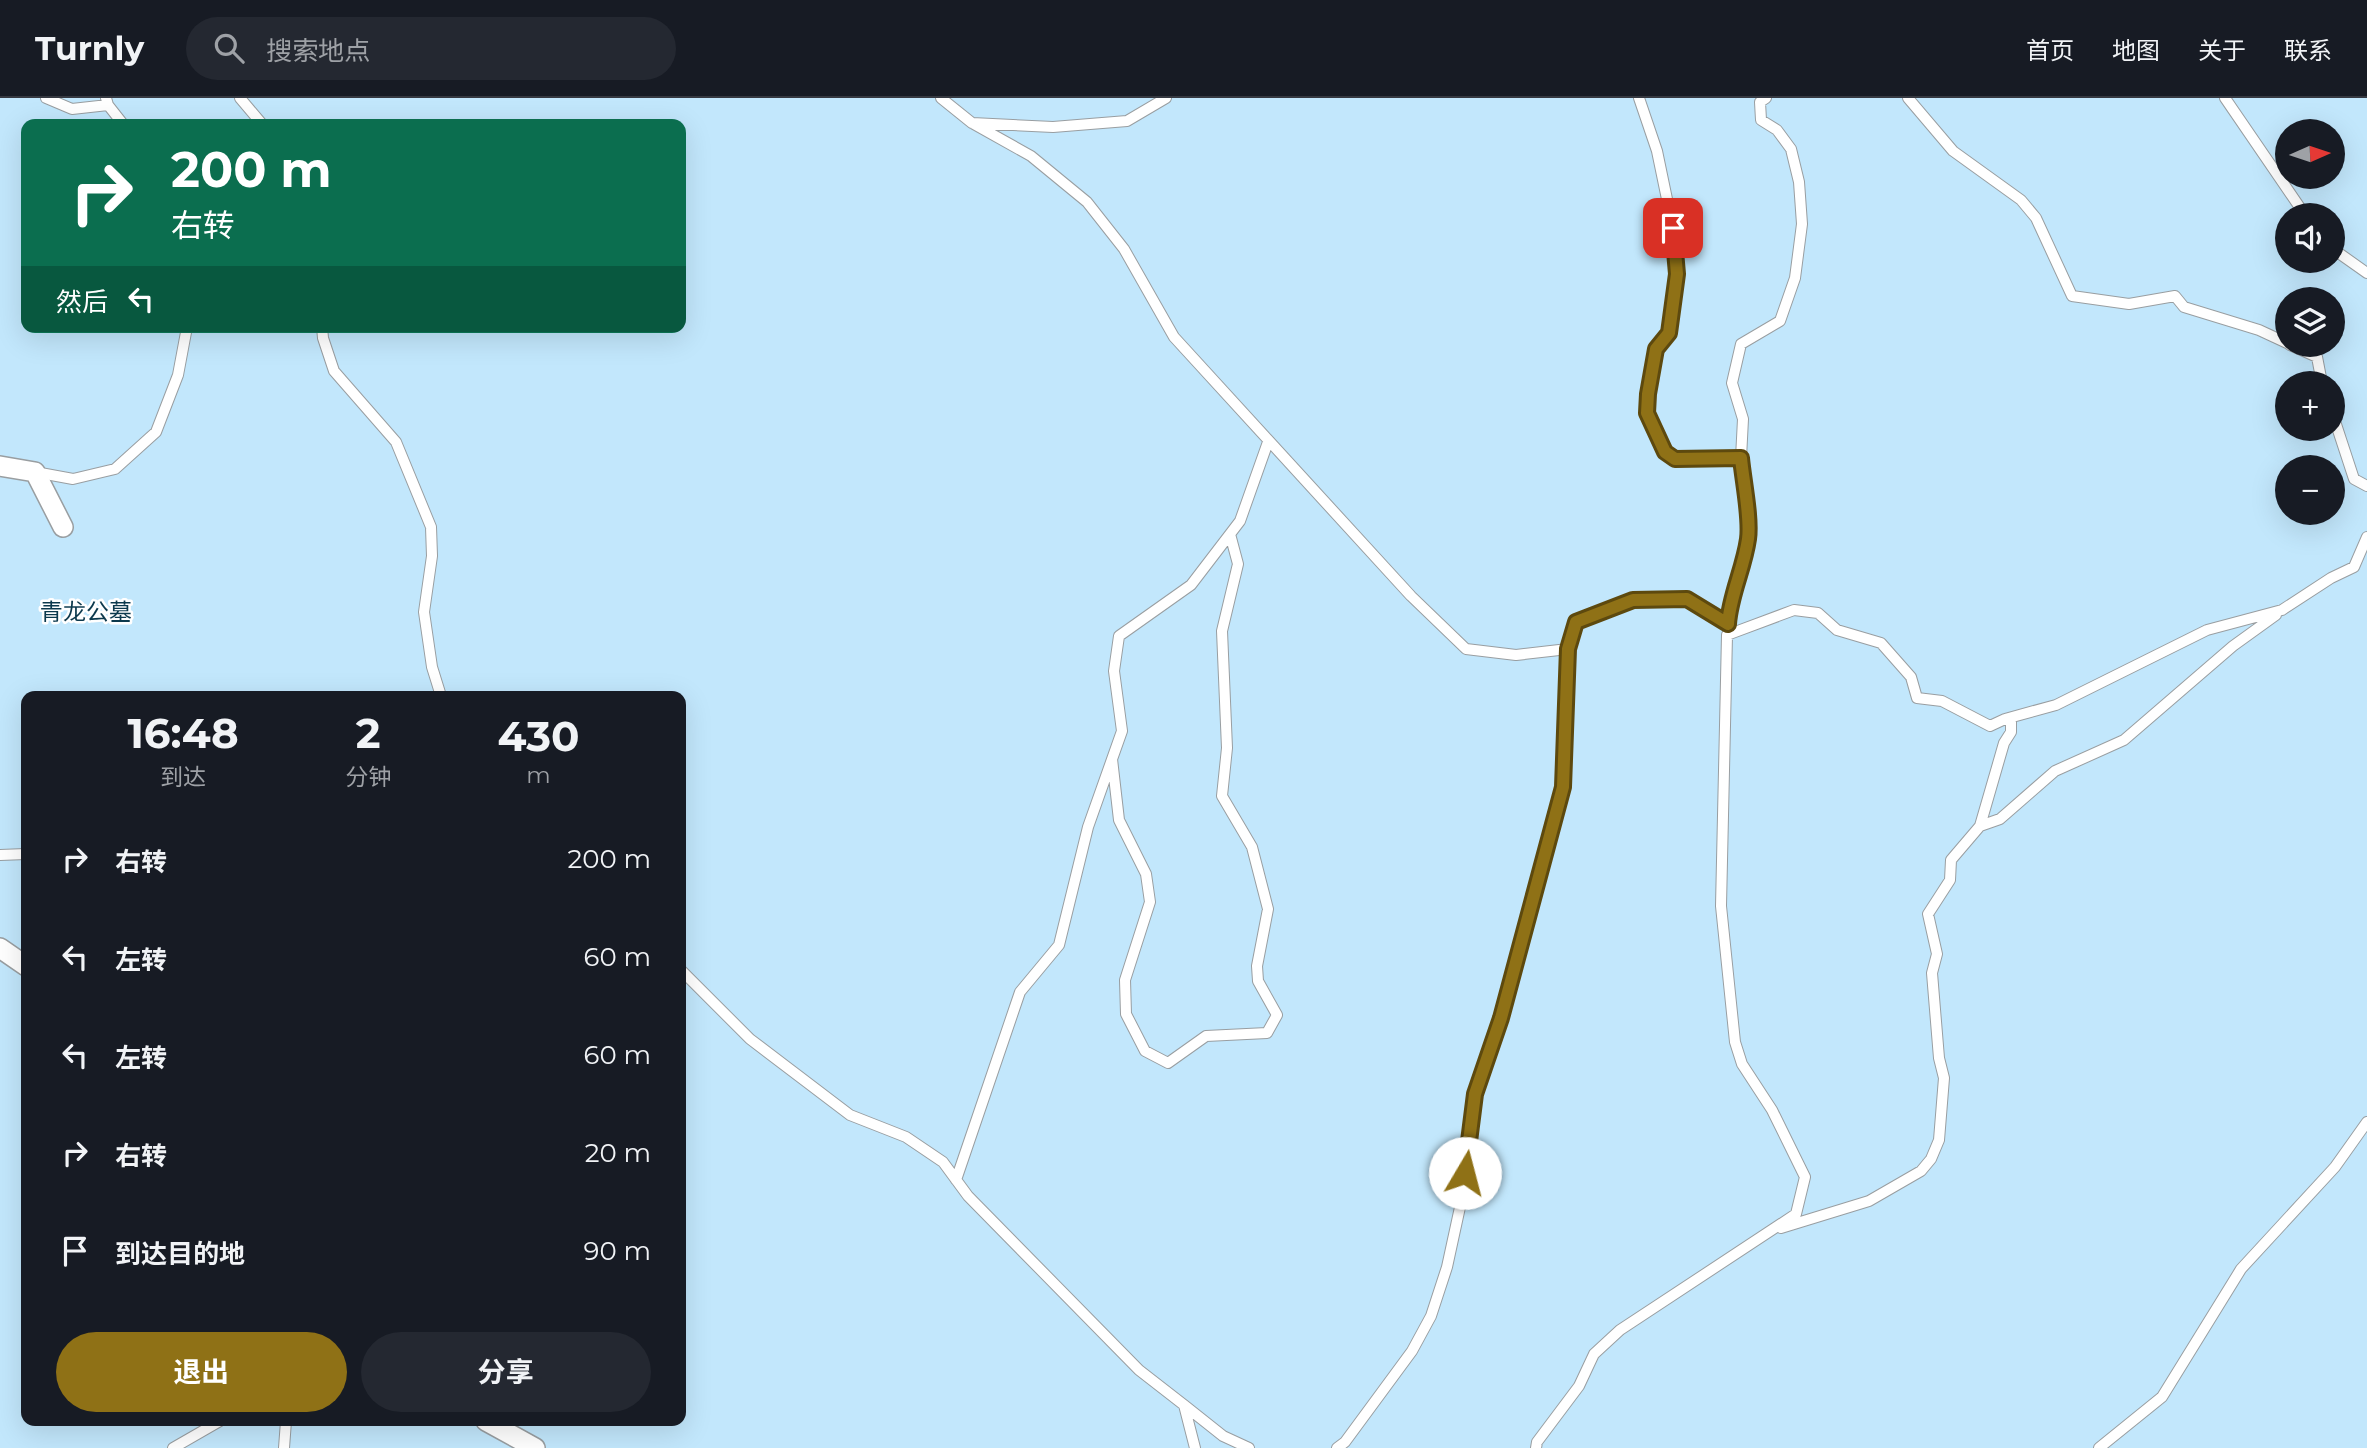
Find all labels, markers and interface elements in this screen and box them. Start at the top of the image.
search box [186,17,676,80]
text: Turnly [35,28,144,68]
icon: search [210,29,248,67]
text: 搜索地点 [266,35,370,67]
text: 首页 [2026,36,2074,65]
text: 地图 [2112,36,2160,65]
text: 关于 [2198,36,2246,65]
text: 联系 [2284,36,2332,65]
north arrow [2275,119,2345,189]
map controls [2275,119,2345,525]
text: 200 m [171,140,332,199]
icon: right [56,147,147,238]
pin [1643,198,1703,258]
button: sound [2275,203,2345,273]
text: 右转 [171,206,235,245]
icon: arrive [1654,209,1692,247]
icon: left [122,280,160,318]
text: 然后 [56,286,108,318]
button: layers [2275,287,2345,357]
button: + [2275,371,2345,441]
button: − [2275,455,2345,525]
park label: 青龙公墓 [40,598,132,626]
text: 16:48 [127,707,239,759]
text: 2 [356,707,381,759]
text: 430 [498,710,580,762]
text: m [526,761,551,789]
text: 到达 [160,763,206,791]
text: 分钟 [345,763,391,791]
icon: right [56,840,94,878]
text: 200 m [567,843,651,875]
text: 右转 [115,846,167,878]
icon: left [56,938,94,976]
text: 60 m [584,941,651,973]
text: 左转 [115,944,167,976]
icon: left [56,1036,94,1074]
text: 60 m [584,1039,651,1071]
text: 左转 [115,1042,167,1074]
icon: right [56,1134,94,1172]
position arrow [1428,1136,1502,1210]
text: 20 m [585,1137,651,1169]
text: 右转 [115,1140,167,1172]
icon: arrive [56,1232,94,1270]
text: 90 m [584,1235,651,1267]
text: 到达目的地 [115,1238,245,1270]
button: 退出 [56,1332,347,1412]
button: 分享 [361,1332,651,1412]

